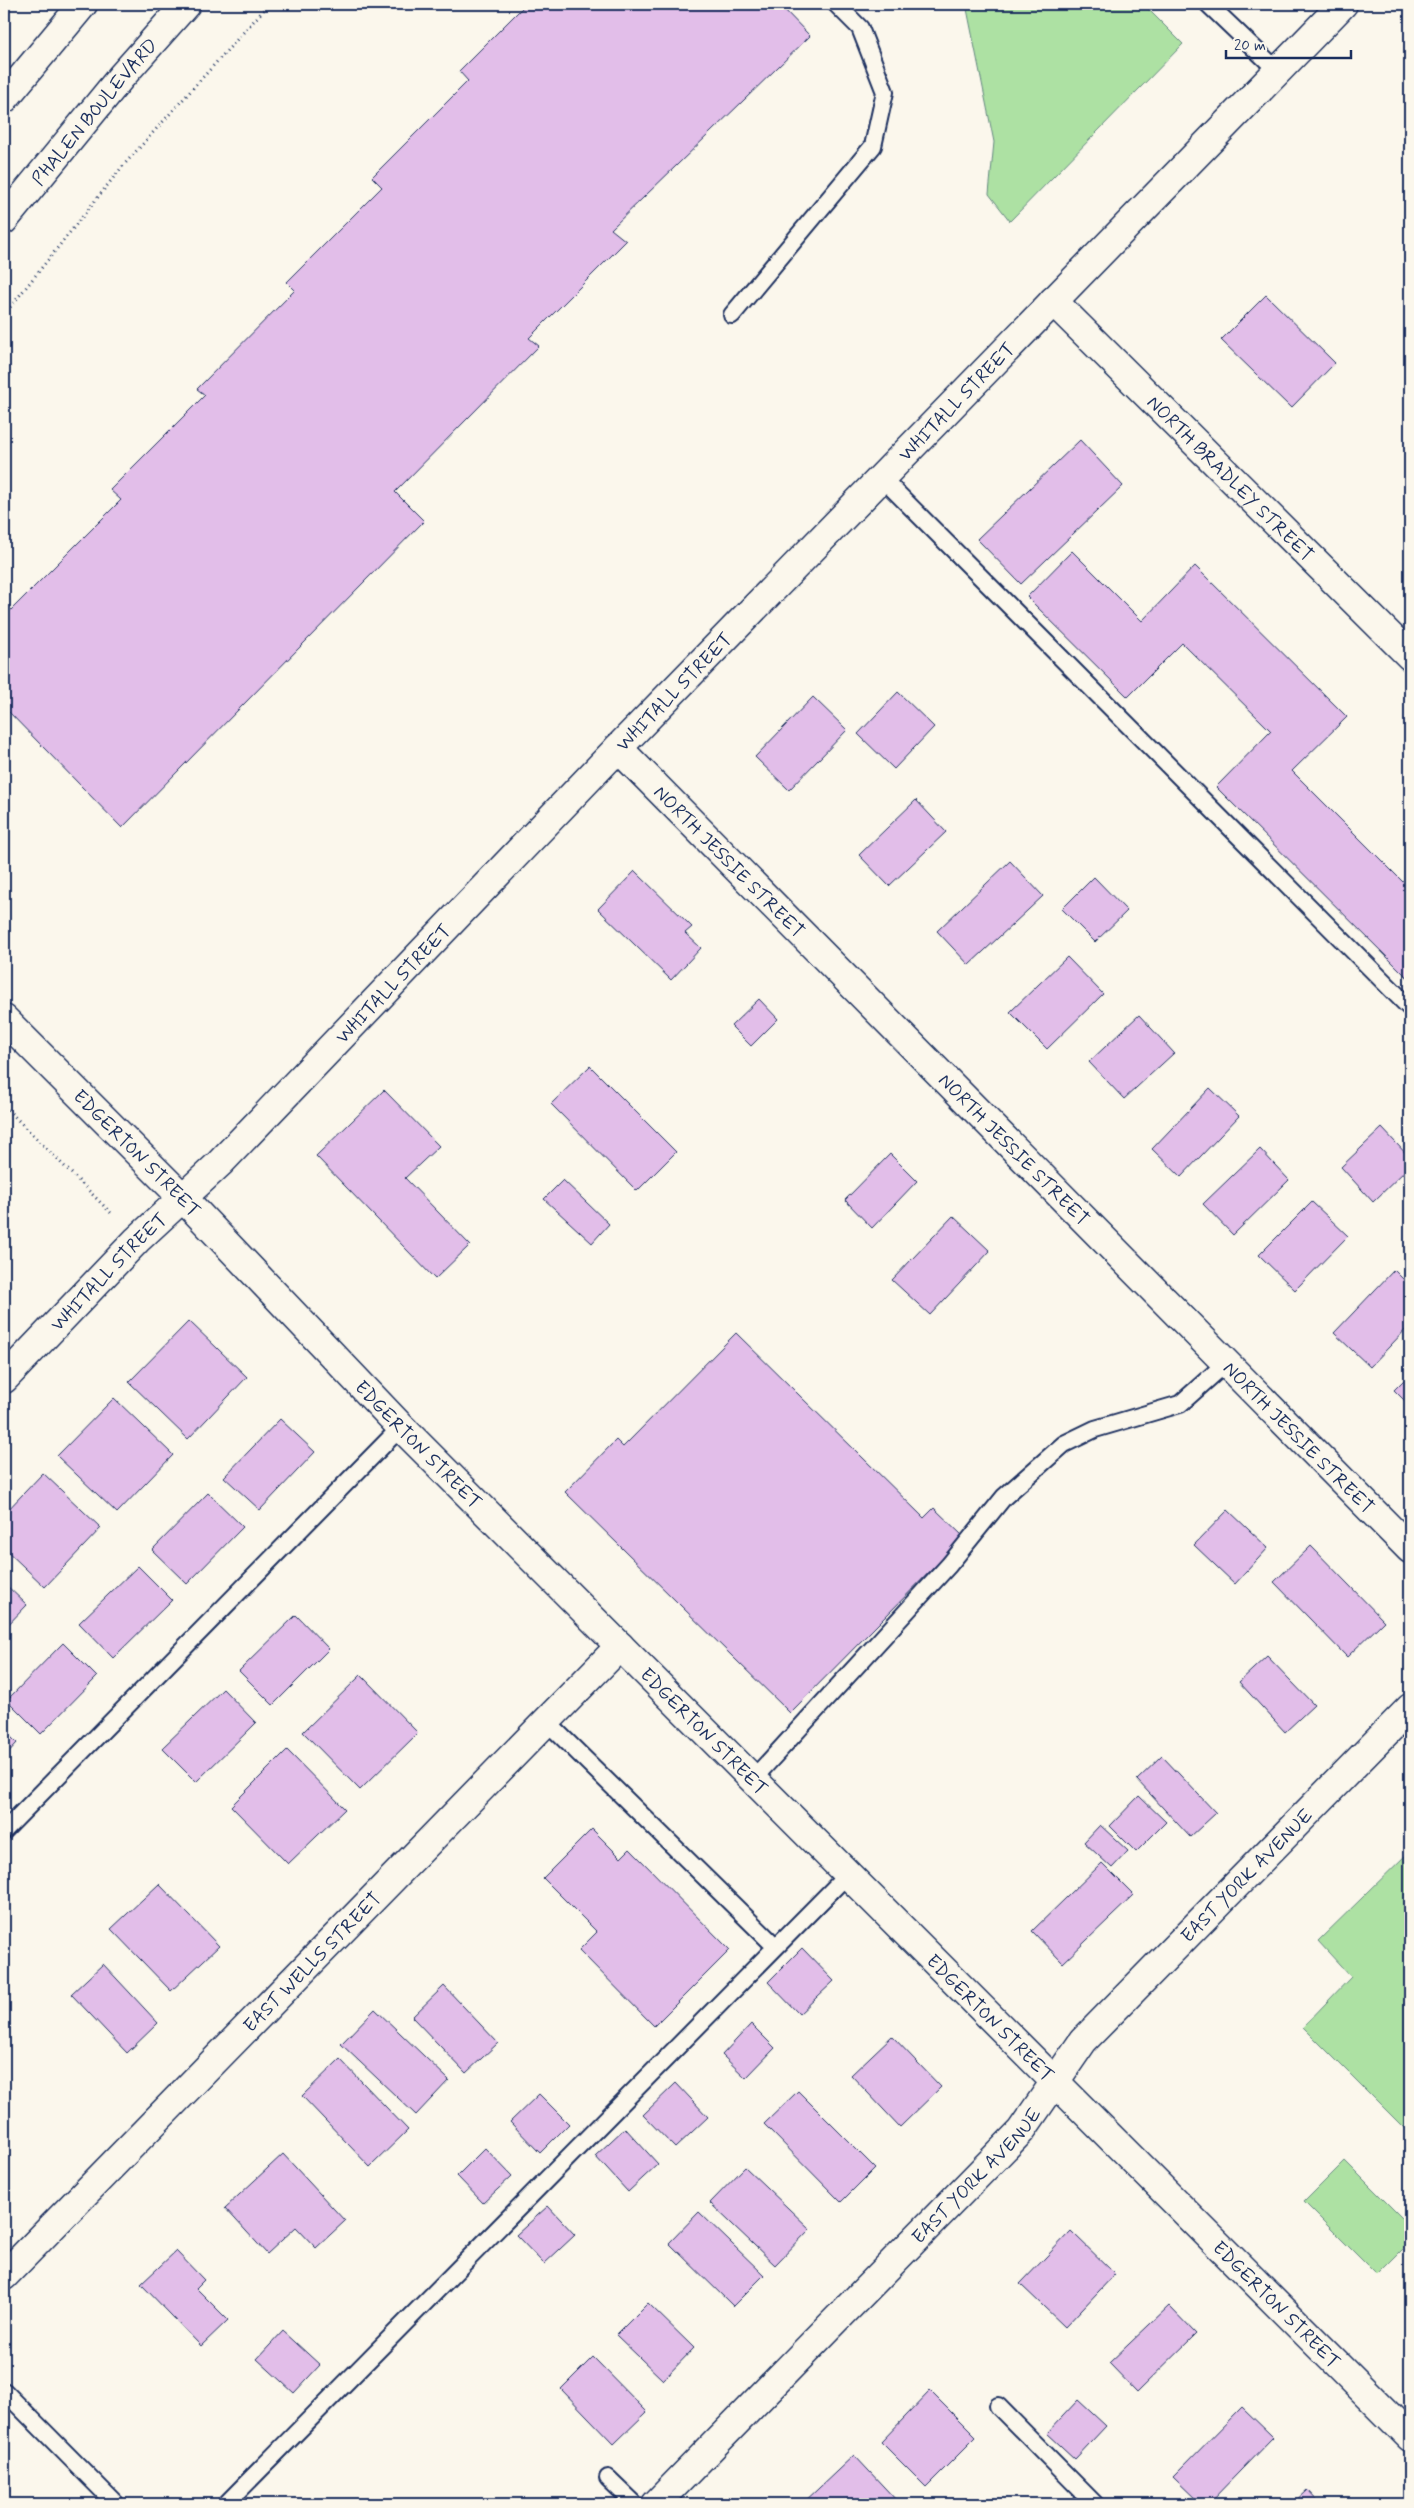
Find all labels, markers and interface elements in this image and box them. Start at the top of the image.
scale bar [1226,28,1352,60]
street label: PHALEN BOULEVARD [26,33,164,191]
text: 20 m [1234,36,1266,56]
street label: WHITALL STREET [893,337,1021,467]
street label: NORTH BRADLEY STREET [1141,391,1319,568]
street label: WHITALL STREET [611,627,738,757]
street label: NORTH JESSIE STREET [648,780,810,944]
street label: WHITALL STREET [330,919,457,1049]
street label: NORTH JESSIE STREET [932,1068,1094,1232]
street label: EDGERTON STREET [67,1084,206,1223]
street label: WHITALL STREET [46,1207,173,1337]
street label: NORTH JESSIE STREET [1217,1356,1379,1520]
street label: EDGERTON STREET [349,1375,487,1515]
street label: EDGERTON STREET [634,1663,773,1801]
street label: EAST YORK AVENUE [1176,1803,1319,1948]
street label: EAST WELLS STREET [238,1887,387,2038]
street label: EDGERTON STREET [920,1949,1059,2088]
street label: EAST YORK AVENUE [907,2103,1048,2250]
street label: EDGERTON STREET [1207,2236,1345,2374]

